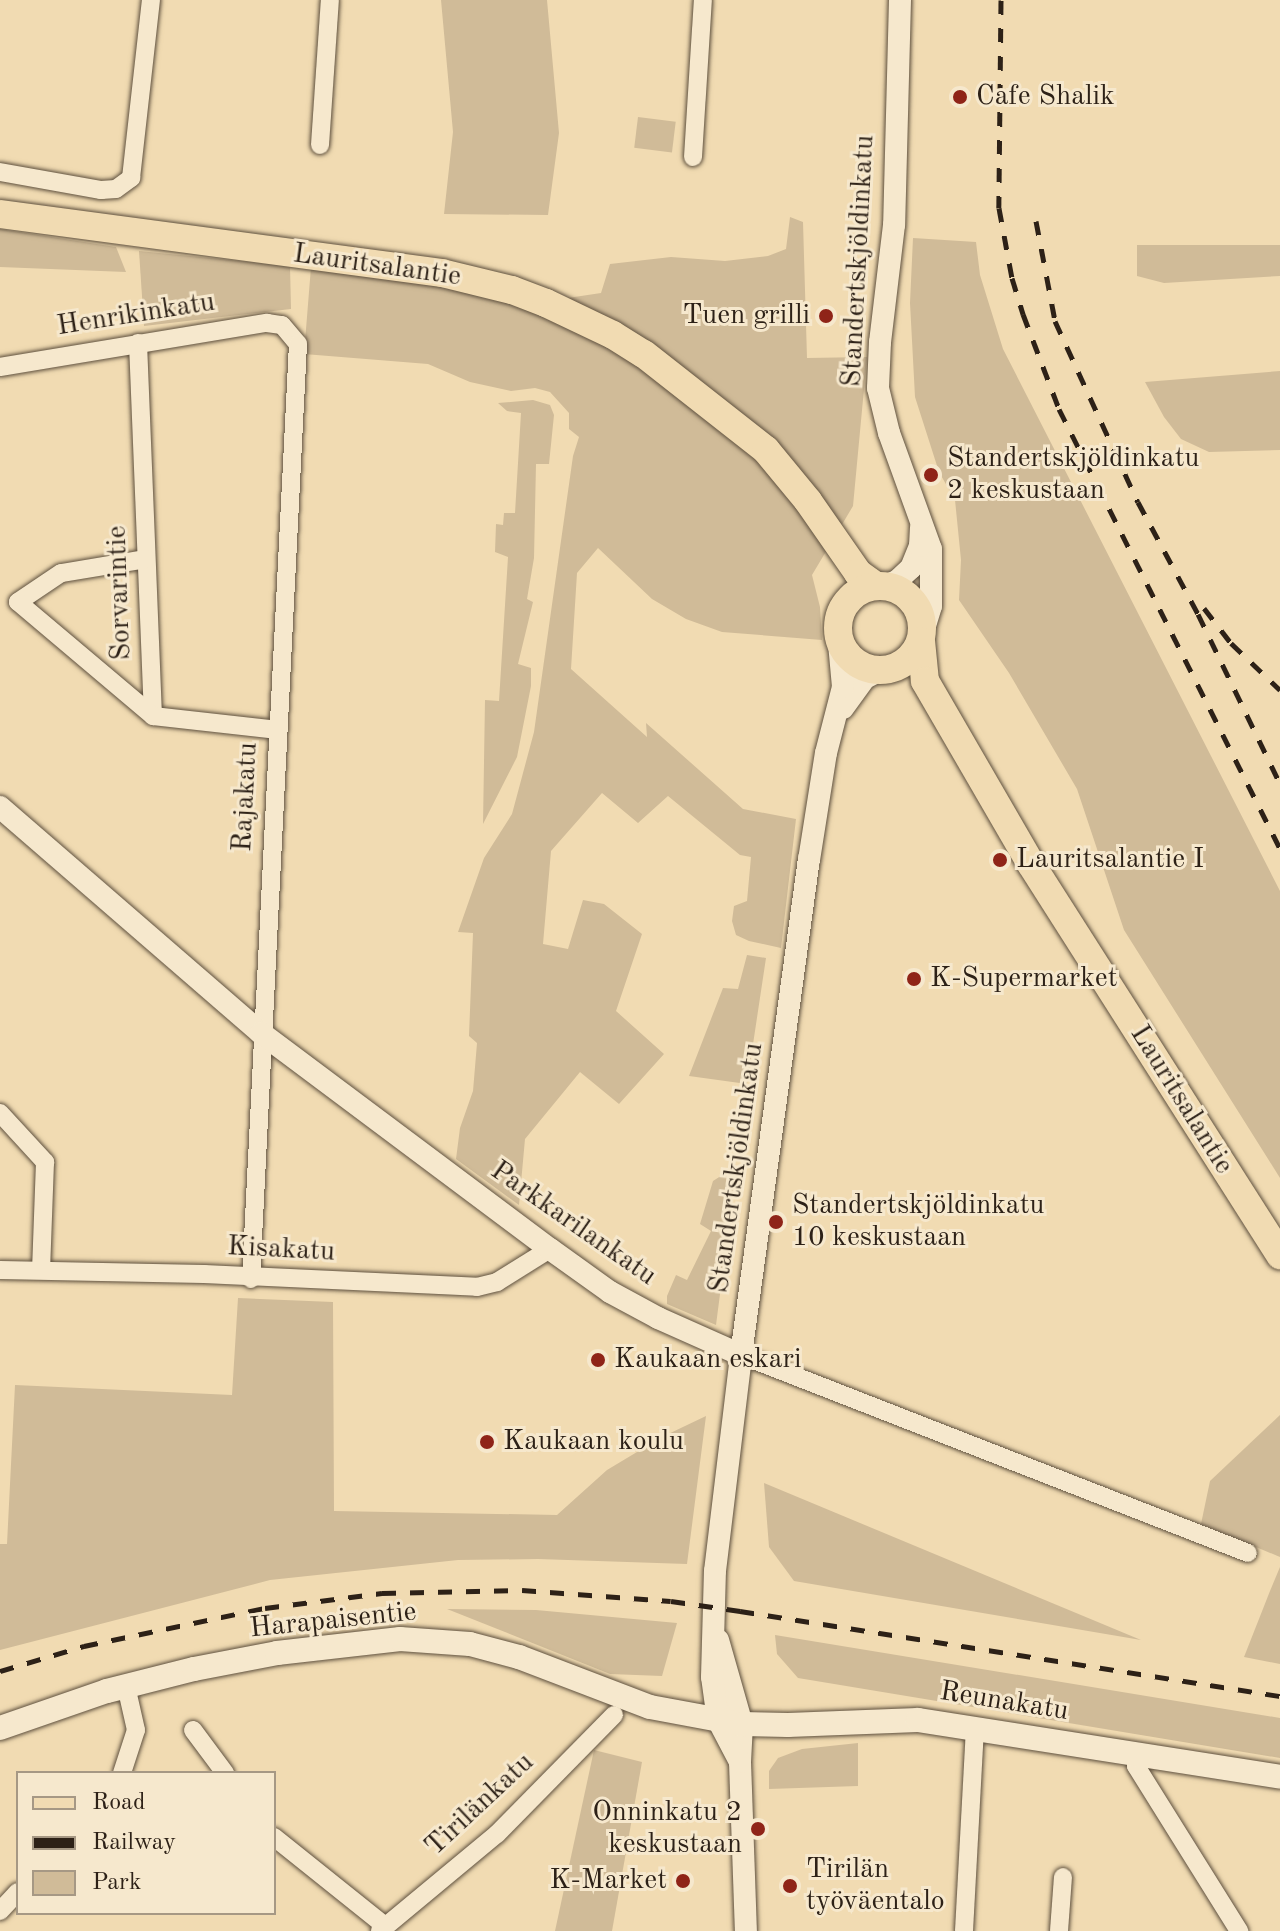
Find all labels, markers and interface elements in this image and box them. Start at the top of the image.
place label: Cafe Shalik [976,80,1115,114]
marker: Cafe Shalik [951,88,969,106]
street label: Standertskjöldinkatu [836,134,882,388]
street label: Lauritsalantie [291,238,463,294]
street label: Henrikinkatu [55,286,217,344]
place label: Tuen grilli [682,299,810,333]
marker: Tuen grilli [817,307,835,325]
place label: Standertskjöldinkatu 2 keskustaan [947,442,1199,508]
marker: Standertskjöldinkatu 2 keskustaan [922,466,940,484]
street label: Sorvarintie [101,525,139,661]
street label: Rajakatu [226,741,266,853]
place label: Lauritsalantie I [1016,843,1204,877]
marker: Lauritsalantie I [991,851,1009,869]
place label: K-Supermarket [930,962,1117,996]
marker: K-Supermarket [905,970,923,988]
street label: Lauritsalantie [1122,1019,1240,1181]
street label: Standertskjöldinkatu [703,1041,771,1295]
street label: Parkkarilankatu [484,1154,662,1294]
place label: Standertskjöldinkatu 10 keskustaan [792,1189,1044,1255]
marker: Standertskjöldinkatu 10 keskustaan [767,1213,785,1231]
street label: Kisakatu [226,1230,336,1270]
place label: Kaukaan eskari [614,1343,802,1377]
marker: Kaukaan eskari [589,1351,607,1369]
place label: Kaukaan koulu [503,1425,684,1459]
marker: Kaukaan koulu [478,1433,496,1451]
street label: Harapaisentie [248,1596,418,1646]
street label: Reunakatu [937,1675,1071,1729]
street label: Tirilänkatu [419,1746,541,1864]
legend [16,1771,276,1915]
text: Road [92,1791,145,1815]
place label: Onninkatu 2 keskustaan [592,1796,742,1862]
marker: Onninkatu 2 keskustaan [749,1820,767,1838]
text: Railway [92,1831,176,1855]
place label: Tirilän työväentalo [806,1853,945,1919]
place label: K-Market [549,1864,667,1898]
text: Park [92,1871,141,1895]
marker: K-Market [674,1872,692,1890]
marker: Tirilän työväentalo [781,1877,799,1895]

